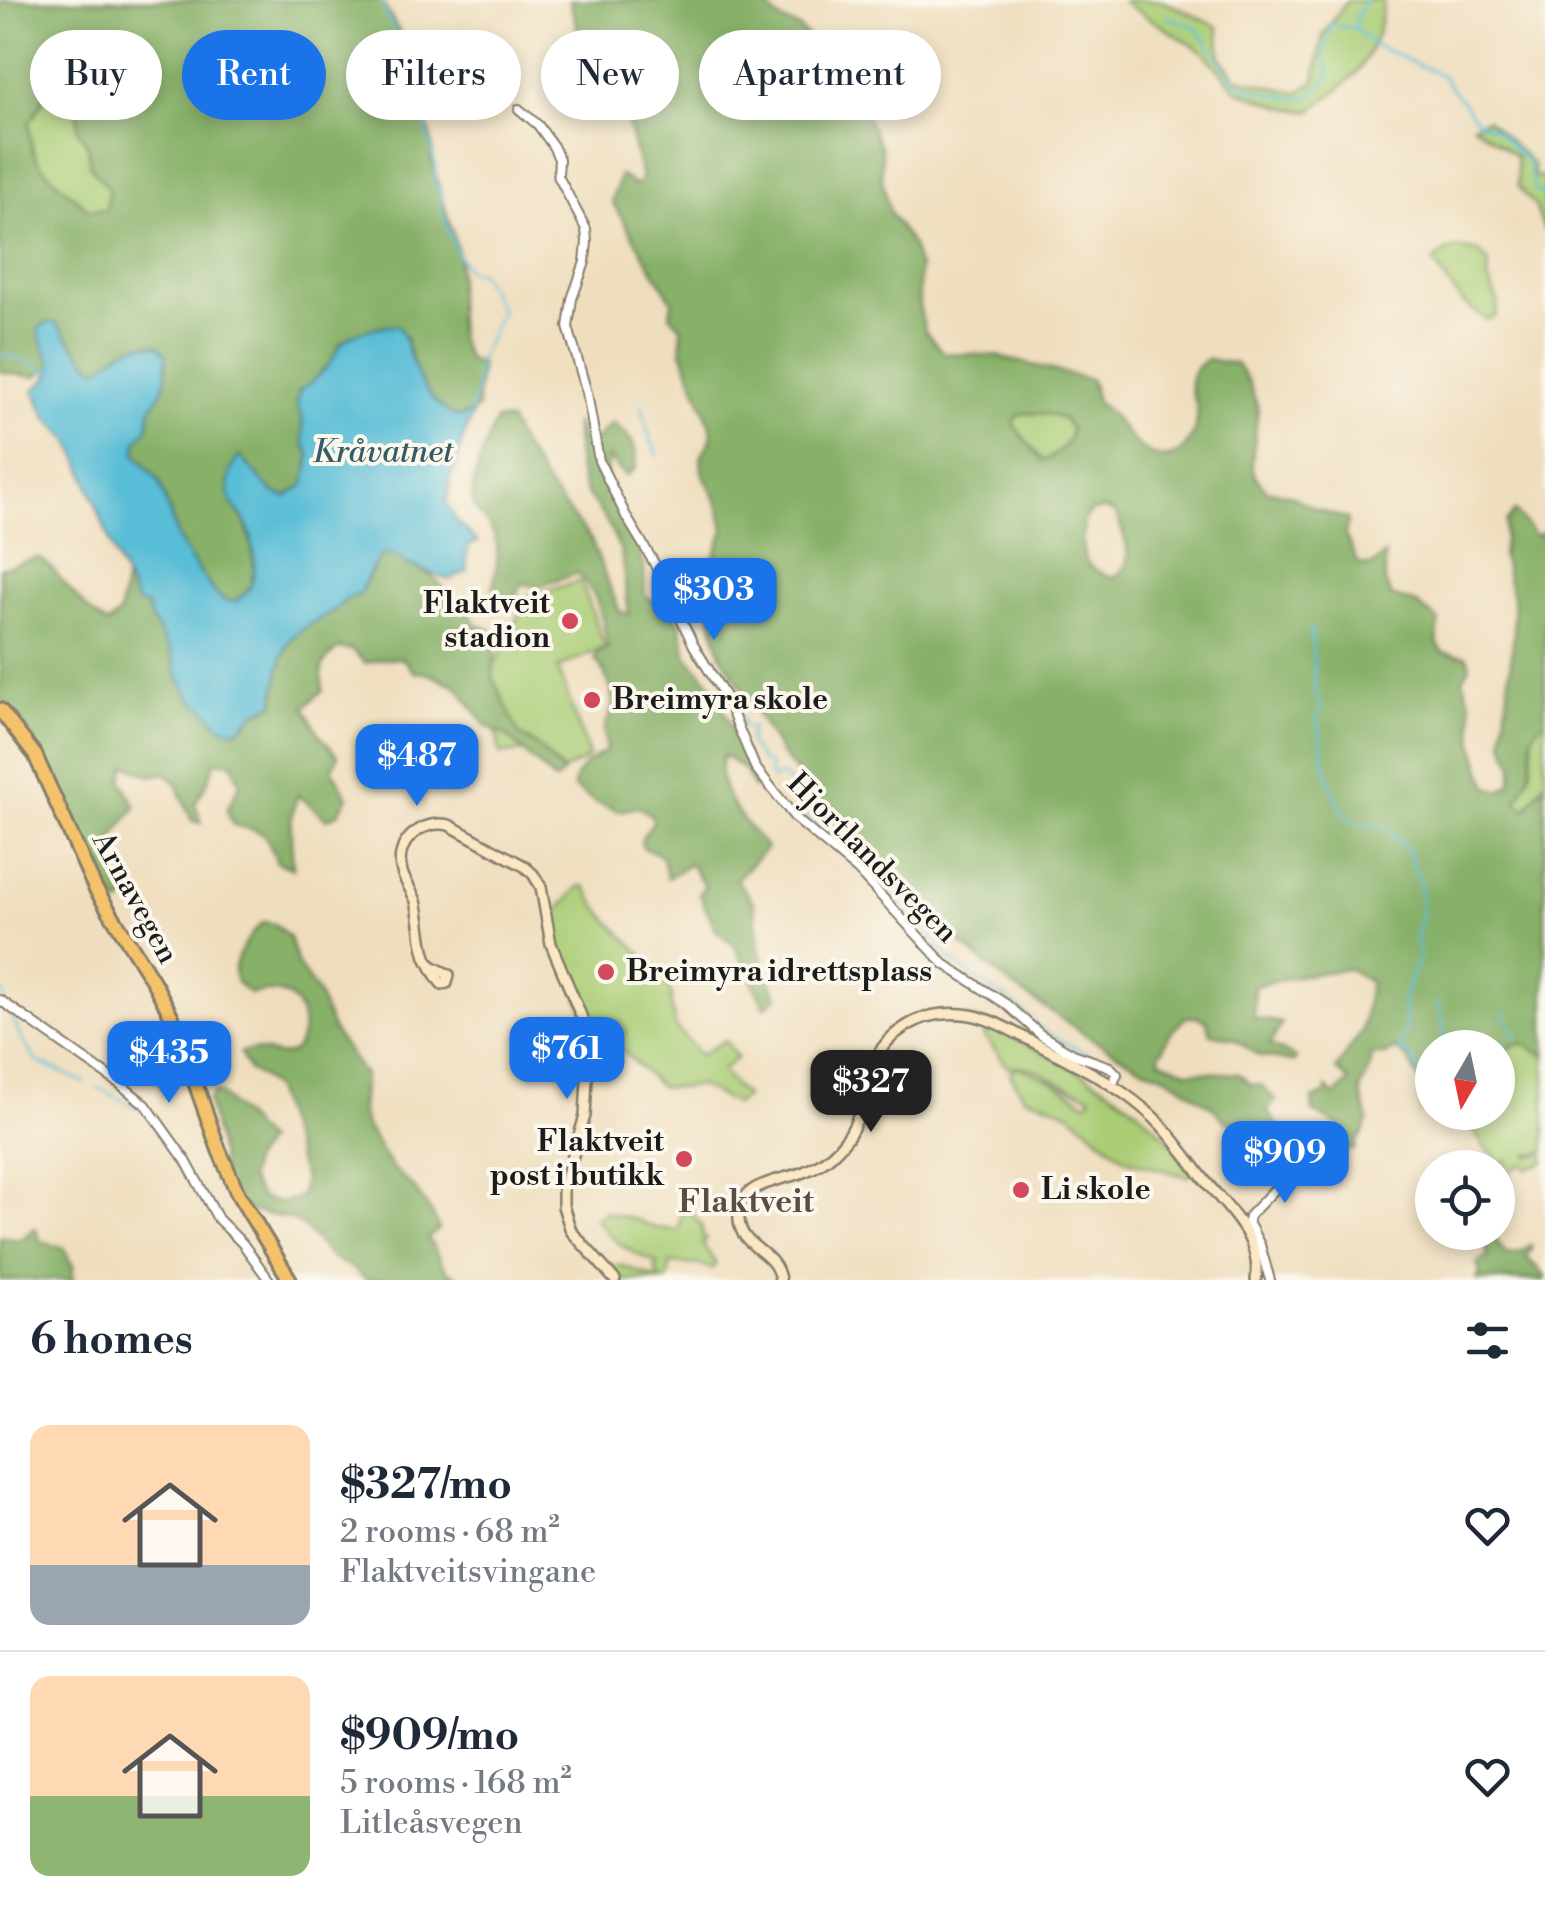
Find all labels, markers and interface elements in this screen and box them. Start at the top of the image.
chip: Buy [30,30,162,120]
chip: Rent [182,30,326,120]
chip: Filters [346,30,521,120]
chip: New [541,30,679,120]
chip: Apartment [699,30,941,120]
water label: Kråvatnet [312,432,454,472]
pin: $303 [655,558,773,643]
text: $303 [674,570,754,610]
place label: Flaktveit stadion [423,585,551,657]
marker: Flaktveit stadion [559,610,581,632]
place label: Breimyra skole [612,681,828,719]
marker: Breimyra skole [581,689,603,711]
pin: $487 [358,724,476,809]
text: $487 [377,736,457,776]
street label: Hjortlandsvegen [779,765,965,951]
street label: Arnavegen [83,825,187,971]
place label: Breimyra idrettsplass [626,953,932,991]
marker: Breimyra idrettsplass [595,961,617,983]
pin: $761 [508,1017,626,1102]
pin: $435 [110,1021,228,1106]
text: $761 [531,1029,603,1069]
north arrow [1415,1030,1515,1130]
map controls [1415,1030,1515,1250]
text: $435 [129,1033,209,1073]
pin: $327 [812,1050,930,1135]
text: $327 [833,1062,909,1102]
pin: $909 [1226,1121,1344,1206]
place label: Flaktveit post i butikk [490,1123,664,1195]
text: $909 [1244,1133,1326,1173]
marker: Flaktveit post i butikk [673,1148,695,1170]
button: locate [1415,1150,1515,1250]
place label: Li skole [1041,1171,1151,1209]
marker: Li skole [1010,1179,1032,1201]
district label: Flaktveit [678,1182,814,1222]
icon: filters [1460,1313,1515,1368]
text: 6 homes [30,1314,193,1367]
text: $327/mo [340,1459,512,1512]
icon: home [110,1465,230,1585]
icon: heart [1460,1498,1515,1553]
text: 2 rooms · 68 m² [340,1512,560,1552]
text: Flaktveitsvingane [340,1552,596,1592]
text: $909/mo [340,1710,519,1763]
icon: home [110,1716,230,1836]
icon: heart [1460,1749,1515,1804]
text: 5 rooms · 168 m² [340,1763,572,1803]
text: Litleåsvegen [340,1803,523,1843]

